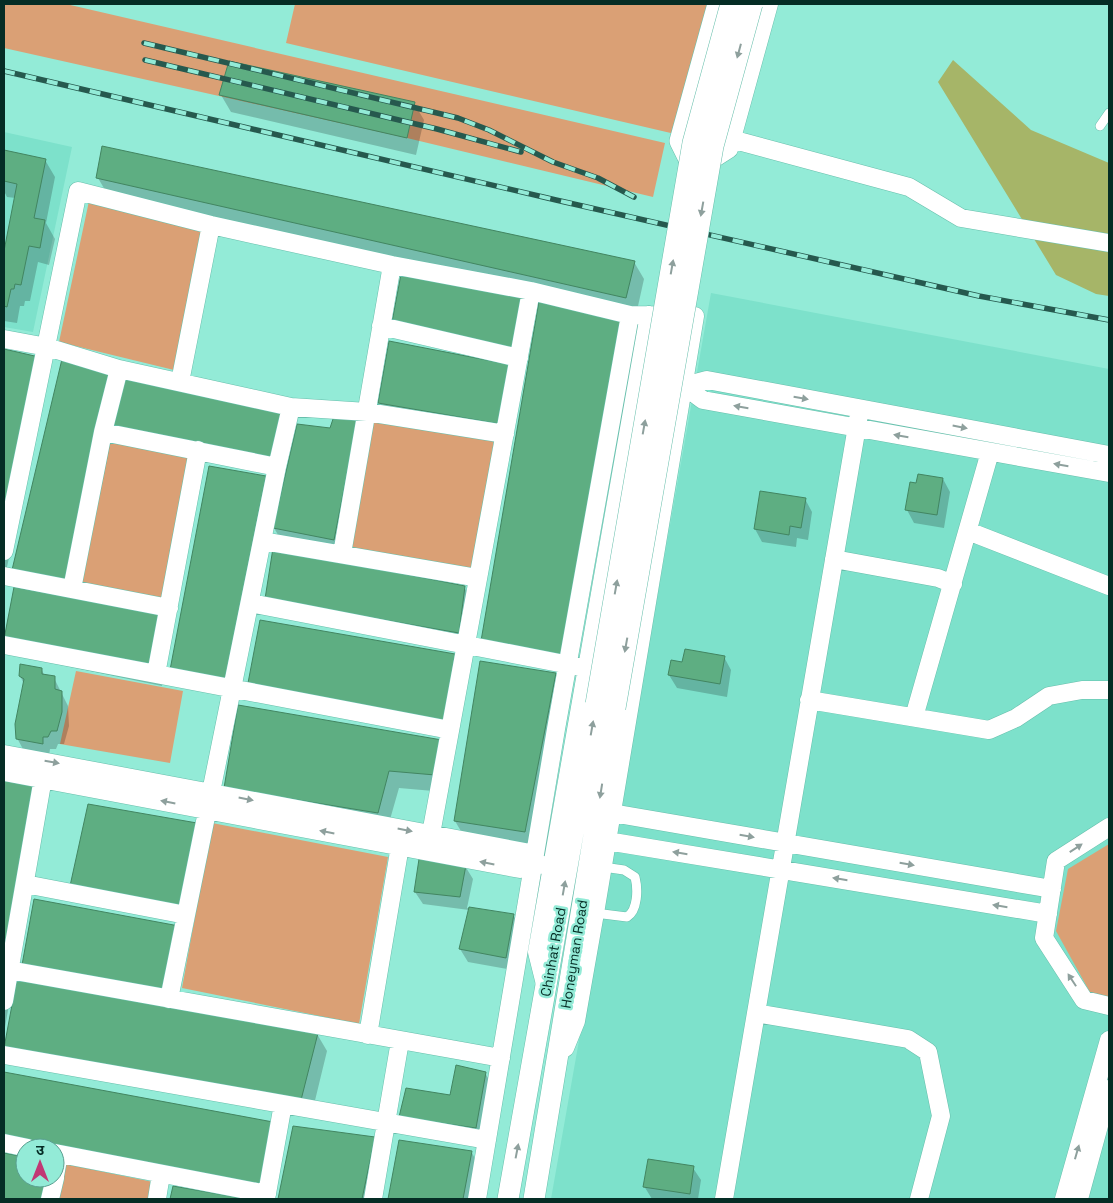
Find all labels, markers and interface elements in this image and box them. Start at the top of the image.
one-way arrow [735,43,743,58]
one-way arrow [698,201,706,217]
one-way arrow [668,258,676,274]
one-way arrow [793,394,809,402]
one-way arrow [734,403,749,411]
one-way arrow [641,418,649,434]
one-way arrow [953,424,969,432]
one-way arrow [893,431,909,439]
one-way arrow [1053,460,1069,468]
one-way arrow [613,578,621,594]
one-way arrow [621,637,629,653]
one-way arrow [588,720,596,736]
one-way arrow [44,759,60,767]
one-way arrow [597,783,605,799]
one-way arrow [238,796,254,804]
one-way arrow [159,797,175,805]
one-way arrow [398,826,414,834]
one-way arrow [320,828,335,836]
one-way arrow [739,832,755,840]
one-way arrow [1069,844,1083,853]
one-way arrow [671,848,687,856]
one-way arrow [479,858,495,866]
one-way arrow [899,860,915,868]
one-way arrow [832,875,848,883]
one-way arrow [560,880,568,896]
street label: Honeyman Road [557,898,591,1010]
one-way arrow [992,901,1008,909]
street label: Chinhat Road [536,906,570,998]
one-way arrow [1067,974,1077,987]
north arrow [15,1138,65,1188]
text: उ [36,1141,45,1159]
one-way arrow [514,1143,522,1159]
one-way arrow [1073,1145,1081,1160]

